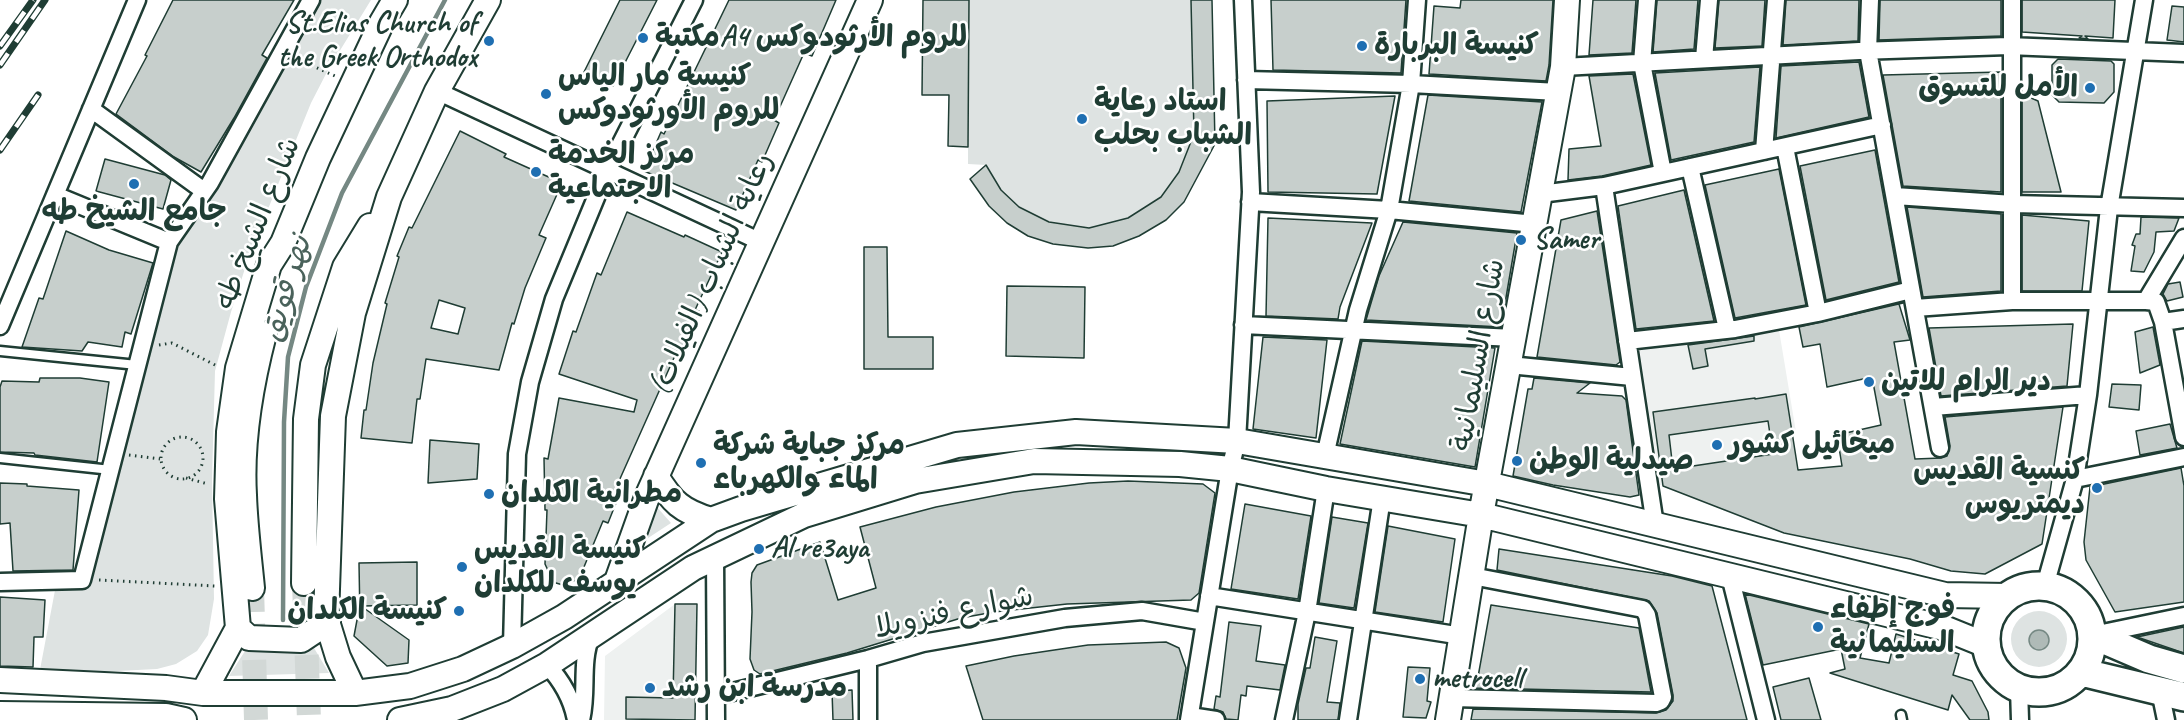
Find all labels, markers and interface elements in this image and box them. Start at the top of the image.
place label: St.Elias Church of the Greek Orthodox [278,6,477,76]
place label: مكتبةA4 للروم الأرثودوكس [655,20,967,56]
place label: كنيسة البربارة [1374,28,1539,64]
marker: مكتبةA4 للروم الأرثودوكس [636,31,650,45]
marker: St.Elias Church of the Greek Orthodox [482,34,496,48]
marker: كنيسة البربارة [1355,39,1369,53]
place label: كنيسة مار الياس للروم الأورثودوكس [558,59,779,130]
place label: الأمل للتسوق [1918,70,2078,106]
marker: الأمل للتسوق [2083,81,2097,95]
place label: استاد رعاية الشباب بحلب [1094,84,1252,154]
marker: كنيسة مار الياس للروم الأورثودوكس [539,87,553,101]
marker: استاد رعاية الشباب بحلب [1075,112,1089,126]
street label: شارع الشيخ طه [207,132,309,316]
place label: مركز الخدمة الاجتماعية [548,137,694,207]
street label: رعاية الشباب (الفيلات) [642,147,782,401]
marker: مركز الخدمة الاجتماعية [529,165,543,179]
marker: جامع الشيخ طه [127,177,141,191]
place label: جامع الشيخ طه [41,194,227,230]
place label: Samer [1533,222,1599,258]
water label: نهر قويق [253,232,321,346]
marker: Samer [1514,233,1528,247]
street label: شارع السليمانية [1444,256,1514,454]
place label: دير الرام للاتين [1881,364,2051,400]
marker: دير الرام للاتين [1862,375,1876,389]
place label: ميخائيل كشور [1729,427,1895,463]
place label: مركز جباية شركة الماء والكهرباء [713,428,905,498]
marker: ميخائيل كشور [1710,438,1724,452]
place label: صيدلية الوطن [1529,443,1694,479]
place label: كنسية القديس ديمتريوس [1913,453,2085,524]
marker: صيدلية الوطن [1510,454,1524,468]
marker: مركز جباية شركة الماء والكهرباء [694,456,708,470]
place label: مطرانية الكلدان [501,476,682,512]
marker: كنسية القديس ديمتريوس [2090,481,2104,495]
marker: مطرانية الكلدان [482,487,496,501]
place label: Al re3aya [771,531,869,567]
place label: كنيسة القديس يوسف للكلدان [474,532,646,602]
marker: Al re3aya [752,542,766,556]
marker: كنيسة القديس يوسف للكلدان [455,560,469,574]
street label: شوارع فنزويلا [871,579,1037,647]
place label: فوج إطفاء السليمانية [1830,592,1955,662]
place label: كنيسة الكلدان [287,593,447,629]
marker: كنيسة الكلدان [452,604,466,618]
marker: فوج إطفاء السليمانية [1811,620,1825,634]
place label: metrocell [1432,661,1522,697]
place label: مدرسة ابن رشد [662,670,847,706]
marker: metrocell [1413,672,1427,686]
marker: مدرسة ابن رشد [643,681,657,695]

